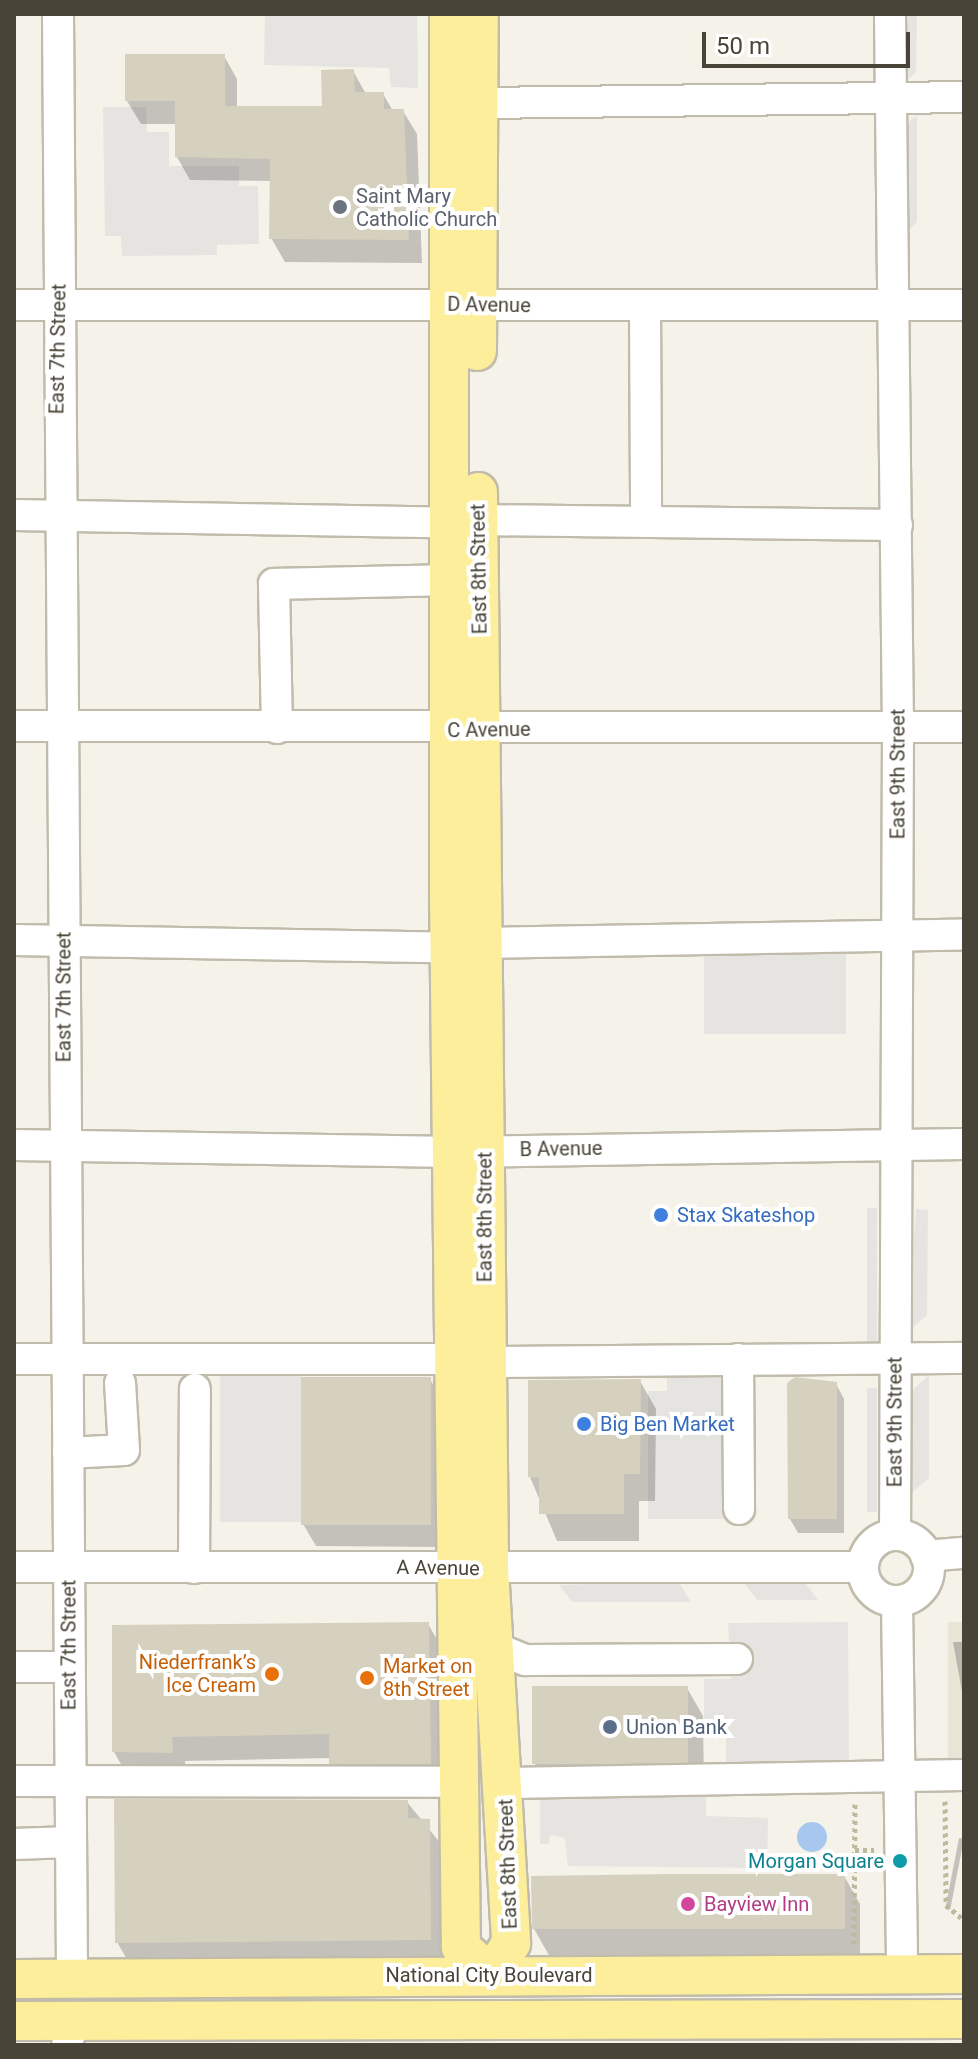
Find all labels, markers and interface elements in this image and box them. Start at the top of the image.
scale bar [706,16,914,66]
text: 50 m [716,32,770,60]
place label: Saint Mary Catholic Church [356,184,497,231]
marker: Saint Mary Catholic Church [331,198,349,216]
street label: East 7th Street [45,284,71,414]
street label: D Avenue [447,292,531,318]
street label: East 8th Street [466,504,492,634]
street label: East 9th Street [886,709,910,839]
street label: C Avenue [447,717,531,743]
street label: East 7th Street [52,932,76,1062]
street label: B Avenue [519,1136,603,1162]
street label: East 8th Street [473,1152,497,1282]
place label: Stax Skateshop [677,1203,815,1227]
marker: Stax Skateshop [652,1206,670,1224]
street label: East 9th Street [883,1357,907,1487]
place label: Big Ben Market [600,1412,735,1436]
marker: Big Ben Market [575,1415,593,1433]
street label: A Avenue [396,1555,480,1581]
street label: East 7th Street [57,1580,81,1710]
place label: Niederfrank’s Ice Cream [139,1650,256,1697]
place label: Market on 8th Street [383,1654,473,1701]
marker: Niederfrank’s Ice Cream [263,1665,281,1683]
marker: Market on 8th Street [358,1669,376,1687]
place label: Union Bank [626,1715,727,1739]
marker: Union Bank [601,1718,619,1736]
street label: East 8th Street [494,1798,522,1930]
place label: Morgan Square [748,1849,884,1873]
marker: Morgan Square [891,1852,909,1870]
place label: Bayview Inn [704,1892,809,1916]
marker: Bayview Inn [679,1895,697,1913]
street label: National City Boulevard [385,1963,593,1987]

